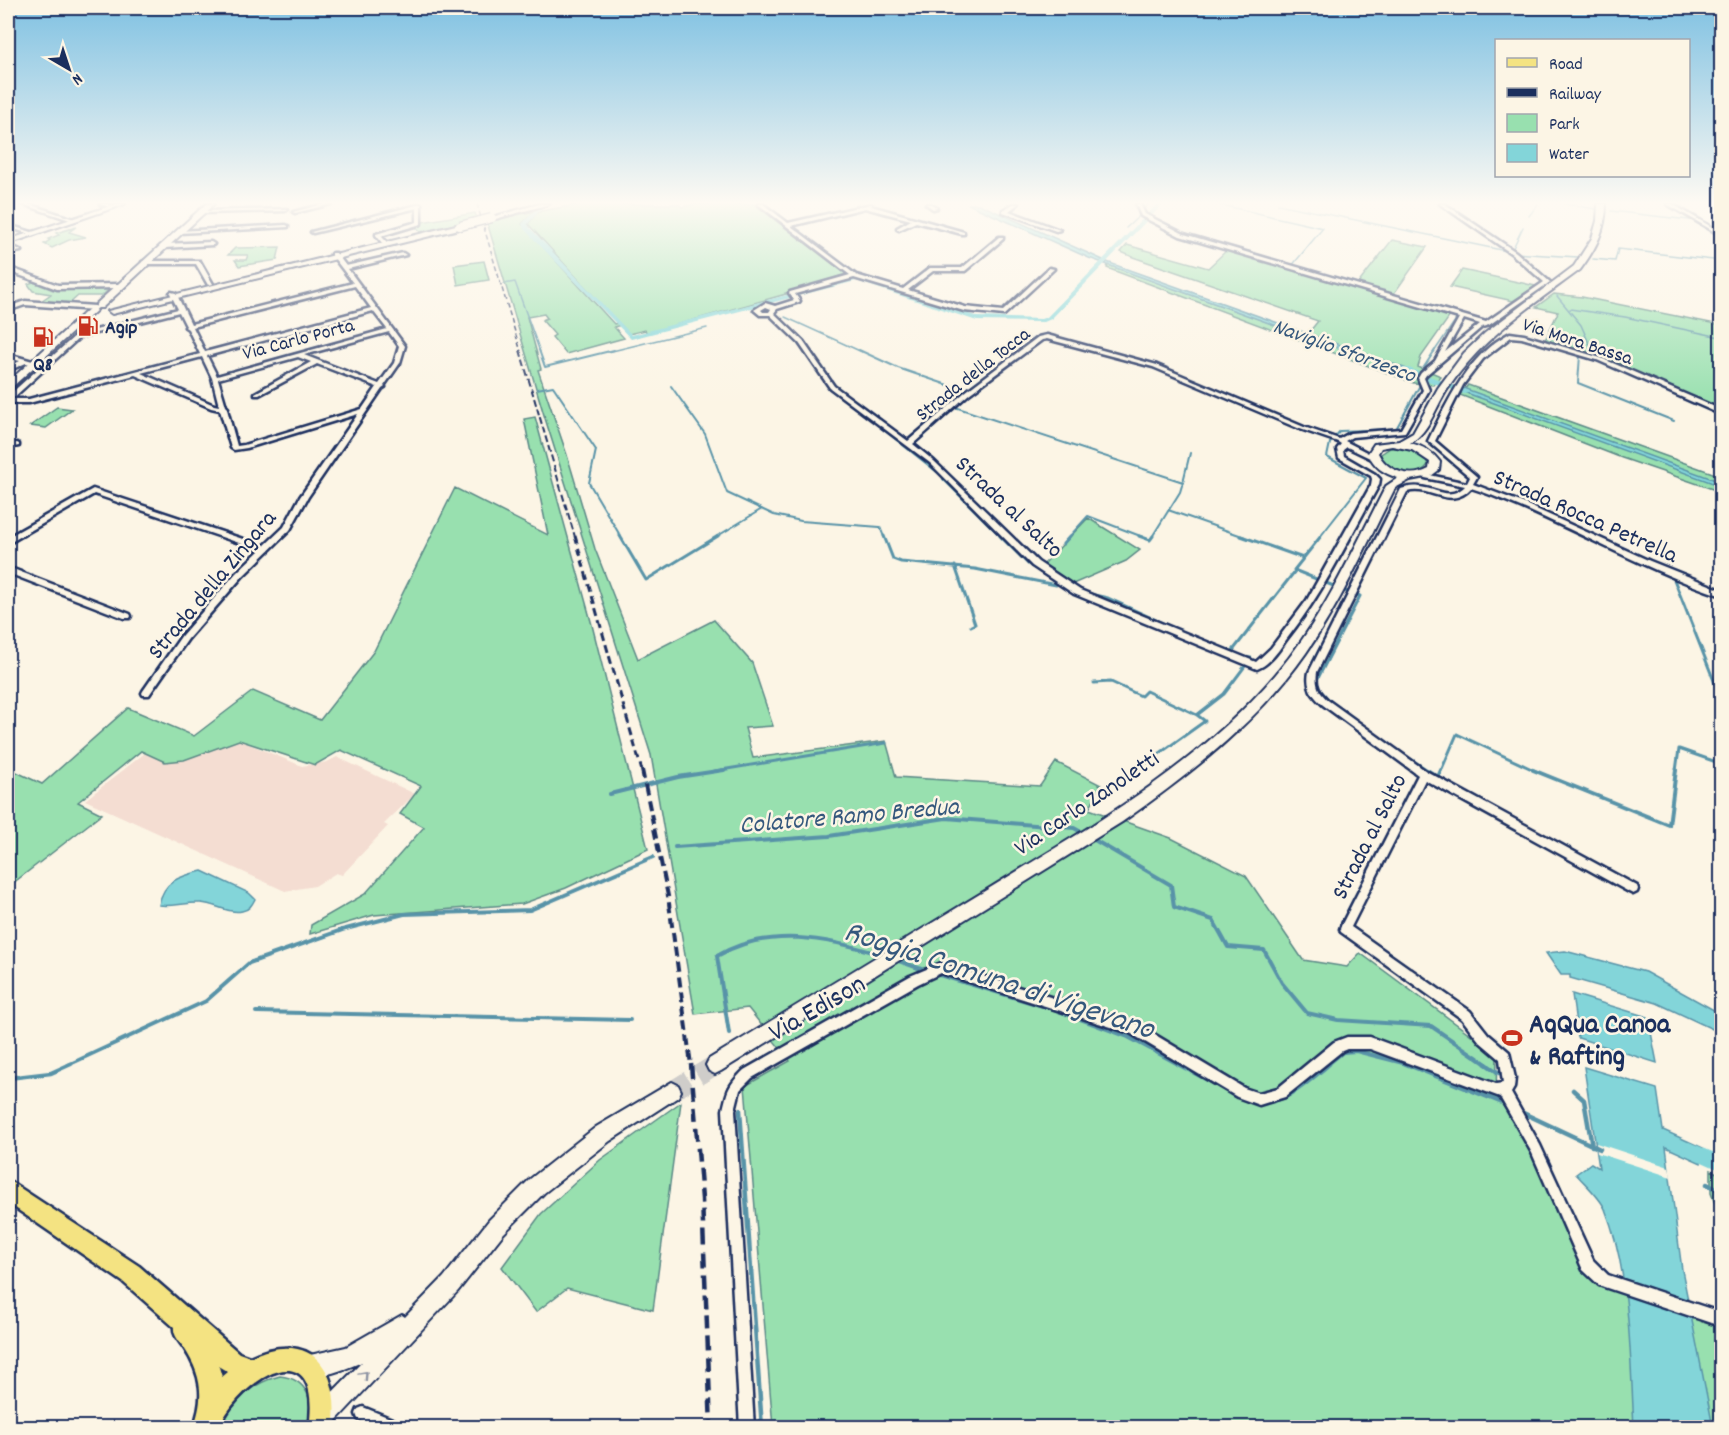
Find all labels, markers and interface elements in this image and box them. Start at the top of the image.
north arrow [39,39,99,99]
legend [1495,39,1690,177]
text: Road [1549,53,1583,78]
text: N [66,67,87,90]
text: Railway [1549,83,1602,108]
text: Park [1549,113,1580,138]
text: Water [1549,143,1589,168]
street label: Via Carlo Porta [240,312,358,369]
water label: Naviglio Sforzesco [1268,312,1420,393]
street label: Via Mora Bassa [1518,312,1636,374]
fuel station icon: Agip [76,314,100,338]
place label: Agip [105,315,138,343]
street label: Strada della Tocca [911,321,1038,429]
fuel station icon: Q8 [31,325,55,349]
place label: Q8 [33,352,53,380]
street label: Strada al Salto [946,449,1070,567]
street label: Strada Rocca Petrella [1487,462,1683,574]
street label: Strada della Zingara [141,503,286,668]
street label: Via Carlo Zanoletti [1008,743,1167,866]
street label: Strada al Salto [1324,769,1417,906]
water label: Colatore Ramo Bredua [738,789,962,846]
water label: Roggia Comuna di Vigevano [837,911,1161,1055]
street label: Via Edison [762,966,875,1054]
place label: AqQua Canoa & Rafting [1529,1007,1671,1079]
sports icon: AqQua Canoa & Rafting [1500,1026,1524,1050]
one-way arrow [357,1371,368,1381]

